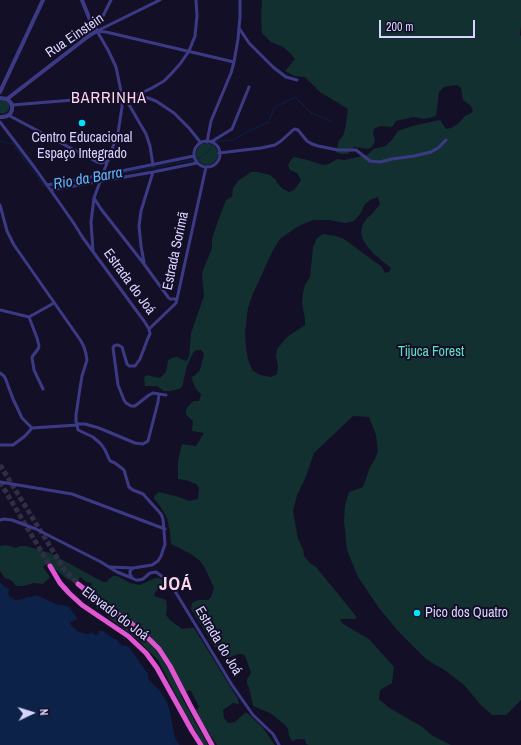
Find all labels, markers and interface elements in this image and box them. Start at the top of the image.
street label: Rua Einstein [43,10,107,62]
scale bar [381,12,477,38]
text: 200 m [386,19,413,35]
district label: BARRINHA [71,89,147,109]
marker: Centro Educacional Espaço Integrado [77,118,87,128]
place label: Centro Educacional Espaço Integrado [32,130,132,162]
water label: Rio da Barra [52,164,124,194]
street label: Estrada Sorimã [159,210,193,292]
street label: Estrada do Joá [100,246,158,318]
park label: Tijuca Forest [398,344,464,360]
district label: JOÁ [159,574,193,596]
street label: Elevado do Joá [78,583,152,645]
street label: Estrada do Joá [191,604,245,678]
place label: Pico dos Quatro [425,605,508,621]
marker: Pico dos Quatro [412,608,422,618]
north arrow [12,693,52,733]
text: N [37,708,51,716]

